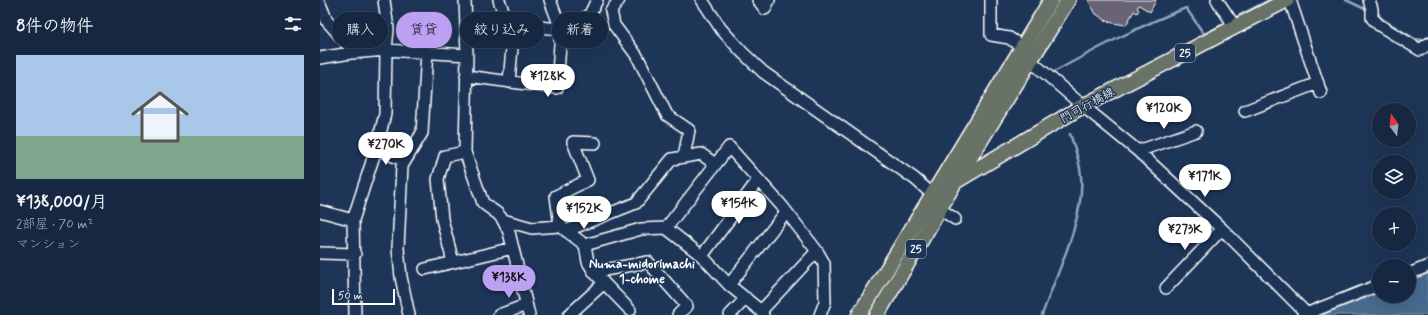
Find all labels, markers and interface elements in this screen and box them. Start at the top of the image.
chip: 購入 [332,12,388,48]
chip: 賃貸 [396,12,452,48]
chip: 絞り込み [460,12,544,48]
chip: 新着 [552,12,608,48]
icon: filters [282,13,304,35]
text: 8件の物件 [16,15,94,37]
road number: 25 [1175,44,1195,62]
pin: ¥128K [520,64,576,98]
text: ¥128K [530,68,566,85]
icon: home [124,81,196,153]
street label: 門司行橋線 [1057,84,1118,127]
pin: ¥120K [1136,96,1192,130]
text: ¥120K [1145,100,1183,117]
north arrow [1372,103,1416,147]
map controls [1372,103,1416,303]
pin: ¥270K [358,132,414,166]
text: ¥270K [367,136,405,153]
button: layers [1372,155,1416,199]
pin: ¥171K [1177,164,1233,198]
text: ¥171K [1188,168,1222,185]
text: ¥138,000/月 [16,191,107,213]
pin: ¥154K [711,191,767,225]
text: ¥154K [720,195,758,212]
pin: ¥152K [556,196,612,230]
text: ¥152K [565,200,603,217]
button: + [1372,207,1416,251]
text: 2部屋 · 70 m² [16,216,93,233]
pin: ¥273K [1157,217,1213,251]
text: ¥273K [1168,221,1202,238]
text: マンション [16,236,80,253]
road number: 25 [906,240,926,258]
district label: Numa-midorimachi 1-chome [589,256,695,288]
button: − [1372,259,1416,303]
pin: ¥138K [481,265,537,299]
text: ¥138K [492,269,527,286]
scale bar [332,287,395,306]
text: 50 m [338,289,363,303]

